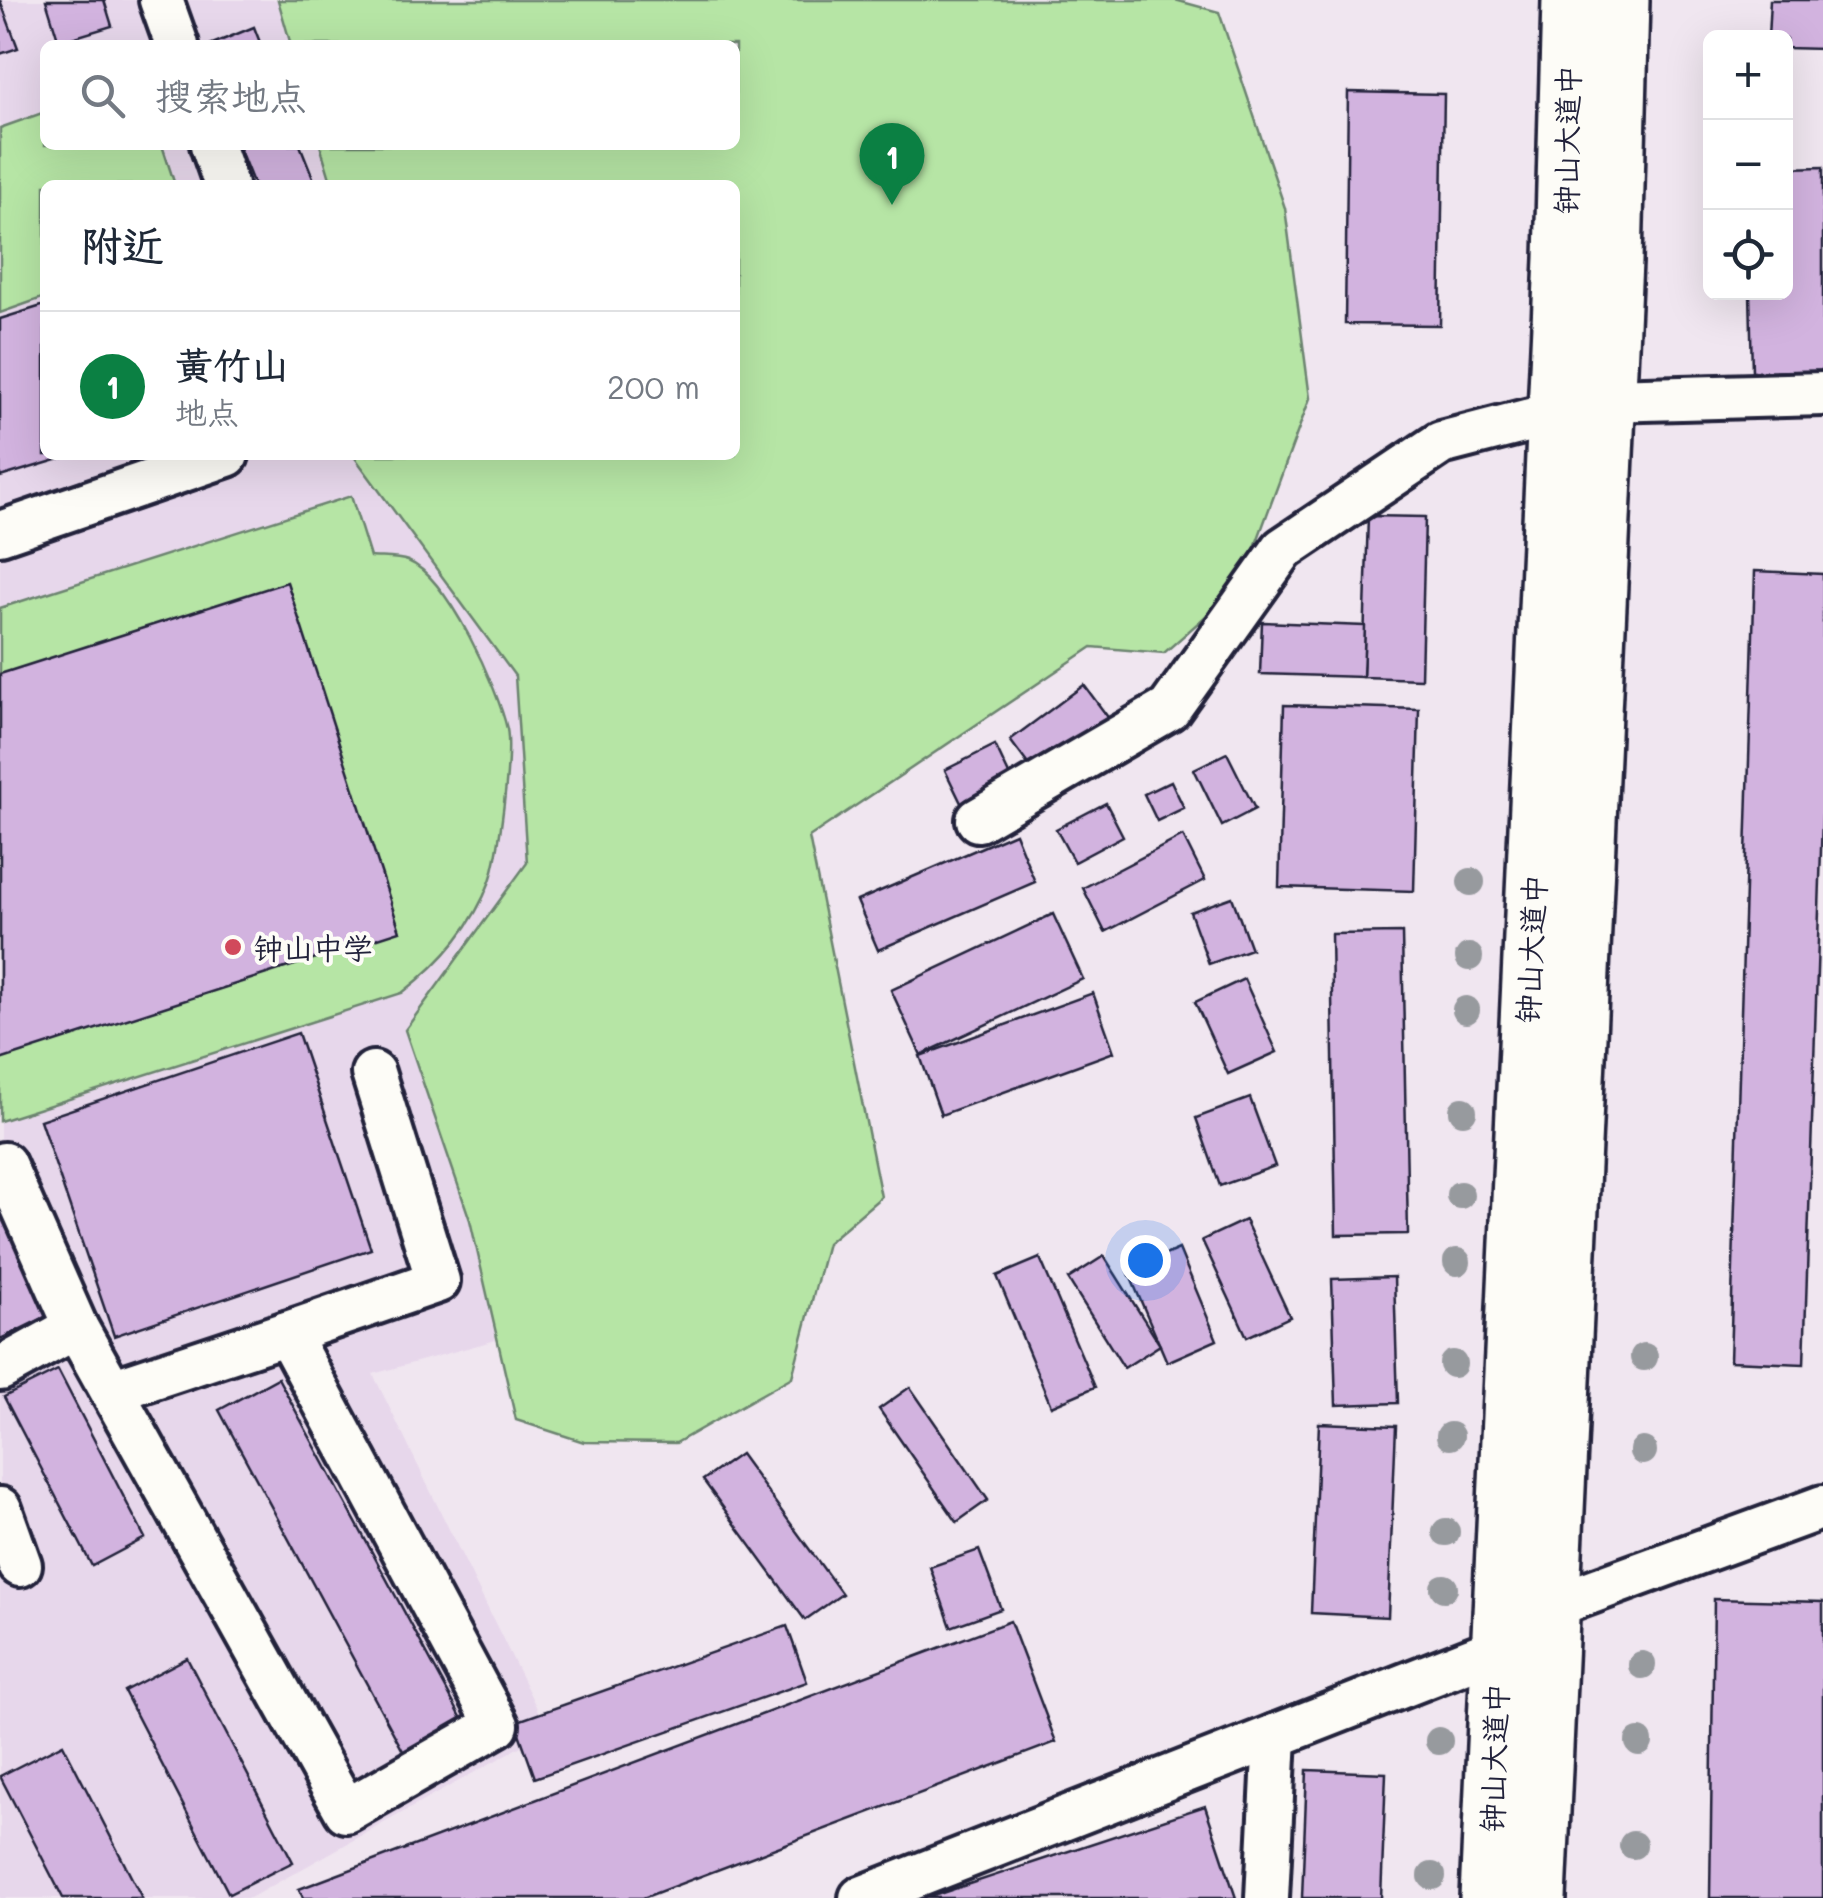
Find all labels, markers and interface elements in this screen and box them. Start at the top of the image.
map controls [1703,30,1793,300]
button: + [1703,30,1793,120]
search box [40,40,740,150]
street label: 钟山大道中 [1545,65,1587,215]
icon: search [75,68,130,123]
text: 搜索地点 [155,70,307,120]
button: − [1703,120,1793,210]
pin: 1 [860,122,924,205]
button: locate [1703,210,1793,300]
text: 附近 [80,217,164,272]
text: 黄竹山 [175,339,289,389]
text: 1 [105,365,120,407]
text: 200 m [607,365,700,407]
text: 地点 [175,390,239,432]
street label: 钟山大道中 [1506,873,1554,1025]
place label: 钟山中学 [253,927,373,967]
marker: 钟山中学 [222,936,244,958]
your location [1120,1235,1171,1286]
street label: 钟山大道中 [1470,1682,1516,1834]

